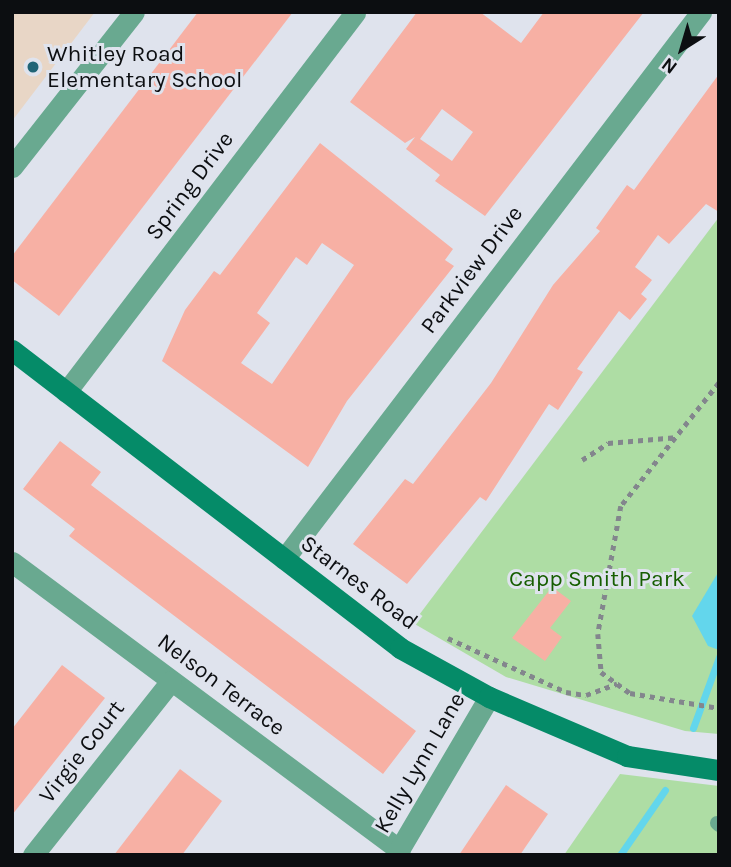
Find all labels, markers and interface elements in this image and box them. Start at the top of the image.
north arrow [647,14,717,84]
place label: Whitley Road Elementary School [47,40,242,94]
text: N [657,53,681,79]
marker: Whitley Road Elementary School [25,59,41,75]
street label: Spring Drive [140,126,240,246]
street label: Parkview Drive [415,201,529,339]
street label: Starnes Road [295,530,423,636]
park label: Capp Smith Park [509,565,685,593]
street label: Nelson Terrace [152,628,290,742]
street label: Kelly Lynn Lane [369,688,471,838]
street label: Virgie Court [33,695,131,809]

